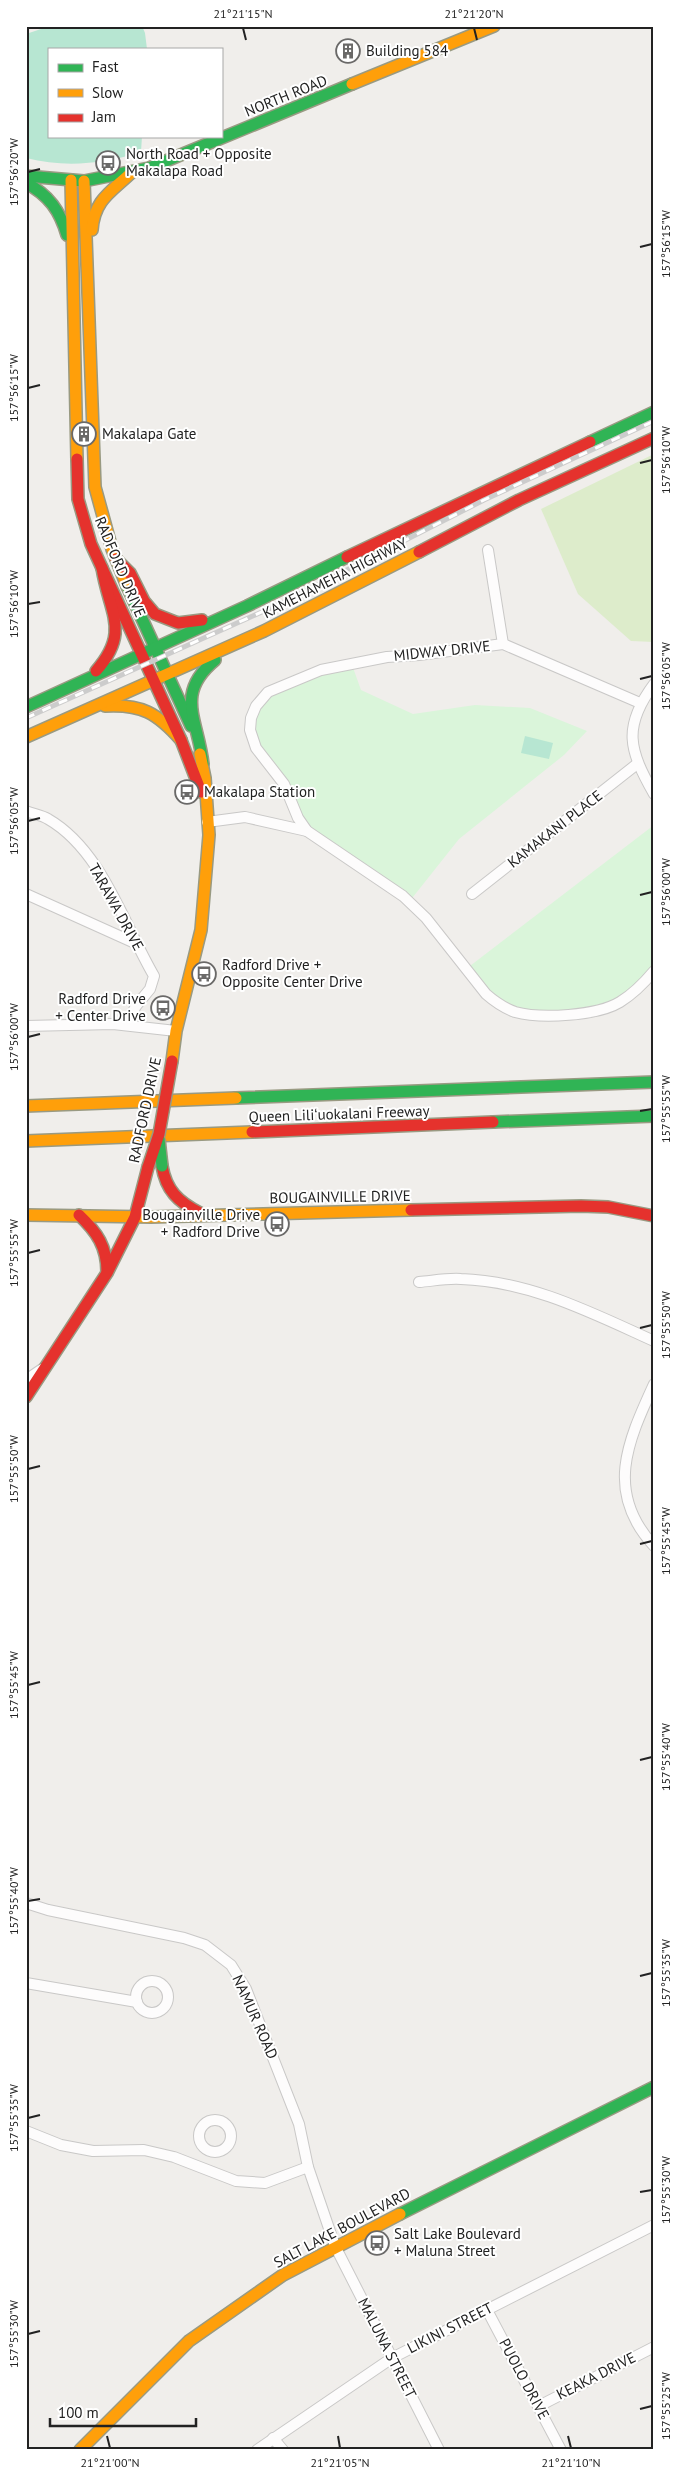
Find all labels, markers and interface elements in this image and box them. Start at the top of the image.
text: 21°21'15"N [213,6,273,21]
text: 21°21'20"N [444,6,504,21]
building icon: Building 584 [335,38,361,64]
place label: Building 584 [366,41,448,60]
legend [48,48,222,138]
text: Fast [92,57,119,76]
street label: NORTH ROAD [242,70,330,121]
text: Slow [92,83,123,102]
text: Jam [91,107,116,126]
text: 157°56'20"W [6,138,21,206]
place label: North Road + Opposite Makalapa Road [126,144,272,180]
bus stop icon: North Road + Opposite Makalapa Road [95,150,121,176]
text: 157°56'15"W [658,210,673,278]
text: 157°56'15"W [6,354,21,422]
building icon: Makalapa Gate [71,421,97,447]
place label: Makalapa Gate [102,424,196,443]
text: 157°56'10"W [658,426,673,494]
street label: RADFORD DRIVE [91,514,150,620]
street label: KAMEHAMEHA HIGHWAY [259,532,411,622]
text: 157°56'10"W [6,570,21,638]
street label: MIDWAY DRIVE [393,636,491,665]
text: 157°56'05"W [658,642,673,710]
bus stop icon: Makalapa Station [174,779,200,805]
place label: Makalapa Station [204,782,315,801]
street label: KAMAKANI PLACE [503,786,606,872]
text: 157°56'05"W [6,787,21,855]
text: 157°56'00"W [658,858,673,926]
street label: TARAWA DRIVE [85,860,148,954]
place label: Radford Drive + Opposite Center Drive [222,955,363,991]
bus stop icon: Radford Drive + Opposite Center Drive [191,961,217,987]
place label: Radford Drive + Center Drive [55,989,146,1025]
bus stop icon: Radford Drive + Center Drive [150,995,176,1021]
text: 157°56'00"W [6,1003,21,1071]
street label: RADFORD DRIVE [124,1055,165,1164]
text: 157°55'55"W [658,1075,673,1143]
street label: Queen Liliʻuokalani Freeway [248,1101,430,1126]
street label: BOUGAINVILLE DRIVE [269,1186,411,1207]
place label: Bougainville Drive + Radford Drive [142,1205,260,1241]
bus stop icon: Bougainville Drive + Radford Drive [264,1211,290,1237]
text: 157°55'55"W [6,1219,21,1287]
text: 157°55'50"W [658,1291,673,1359]
text: 157°55'50"W [6,1435,21,1503]
text: 157°55'45"W [658,1507,673,1575]
text: 157°55'45"W [6,1651,21,1719]
text: 157°55'40"W [658,1723,673,1791]
text: 157°55'40"W [6,1867,21,1935]
text: 157°55'35"W [658,1939,673,2007]
street label: NAMUR ROAD [228,1972,282,2062]
text: 157°55'35"W [6,2084,21,2152]
text: 157°55'30"W [658,2156,673,2224]
street label: SALT LAKE BOULEVARD [270,2183,413,2272]
place label: Salt Lake Boulevard + Maluna Street [394,2224,521,2260]
bus stop icon: Salt Lake Boulevard + Maluna Street [364,2230,390,2256]
street label: MALUNA STREET [354,2294,421,2402]
street label: LIKINI STREET [404,2298,496,2357]
text: 157°55'30"W [6,2300,21,2368]
street label: PUOLO DRIVE [495,2335,554,2423]
street label: KEAKA DRIVE [553,2347,639,2404]
text: 157°55'25"W [658,2372,673,2440]
scale bar [50,2396,196,2428]
text: 100 m [58,2403,99,2422]
text: 21°21'00"N [80,2455,140,2470]
text: 21°21'05"N [310,2455,370,2470]
text: 21°21'10"N [541,2455,601,2470]

